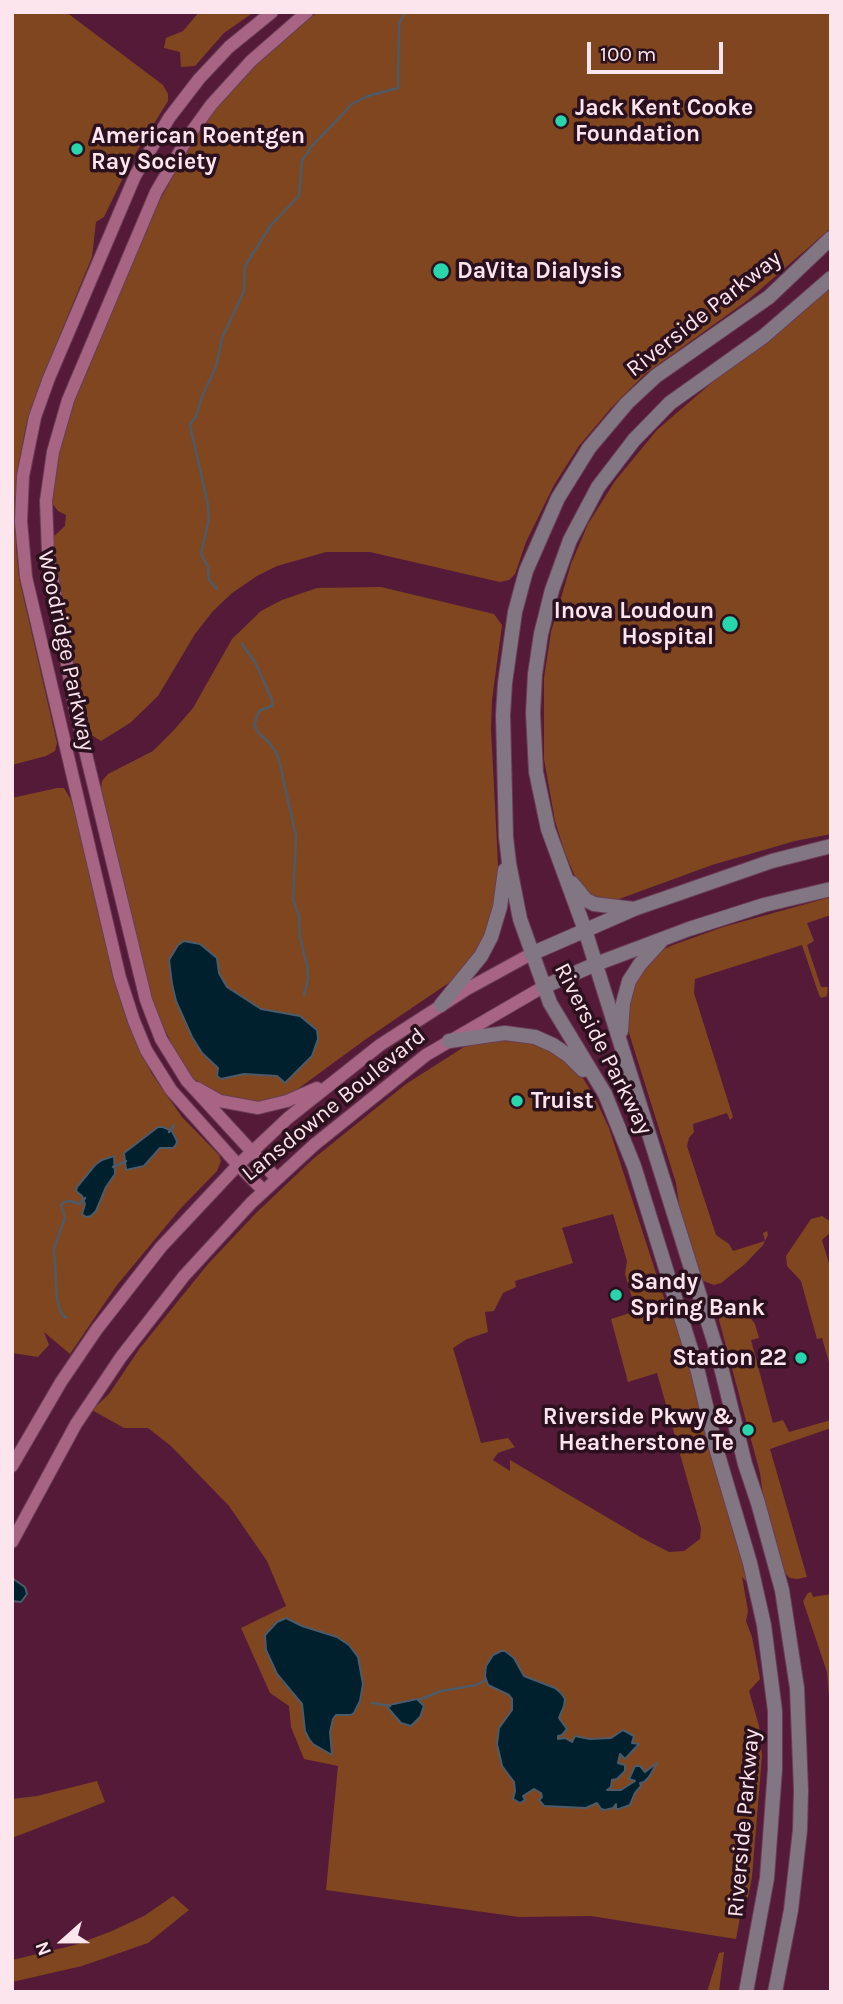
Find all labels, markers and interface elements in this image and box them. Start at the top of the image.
scale bar [591,28,728,72]
text: 100 m [600,42,657,66]
place label: Jack Kent Cooke Foundation [575,94,753,148]
marker: Jack Kent Cooke Foundation [553,113,569,129]
place label: American Roentgen Ray Society [91,122,305,176]
marker: American Roentgen Ray Society [69,141,85,157]
street label: Riverside Parkway [621,245,787,383]
place label: DaVita Dialysis [457,257,622,285]
marker: DaVita Dialysis [431,261,451,281]
street label: Woodridge Parkway [31,548,101,754]
place label: Inova Loudoun Hospital [554,597,714,651]
marker: Inova Loudoun Hospital [720,614,740,634]
street label: Riverside Parkway [548,958,658,1140]
street label: Lansdowne Boulevard [236,1022,432,1188]
place label: Truist [531,1087,593,1115]
marker: Truist [509,1093,525,1109]
place label: Sandy Spring Bank [630,1268,765,1322]
marker: Sandy Spring Bank [608,1287,624,1303]
place label: Station 22 [672,1344,787,1372]
marker: Station 22 [793,1350,809,1366]
place label: Riverside Pkwy & Heatherstone Te [543,1403,734,1457]
marker: Riverside Pkwy & Heatherstone Te [740,1422,756,1438]
street label: Riverside Parkway [722,1728,766,1918]
north arrow [28,1906,98,1976]
text: N [31,1938,56,1959]

